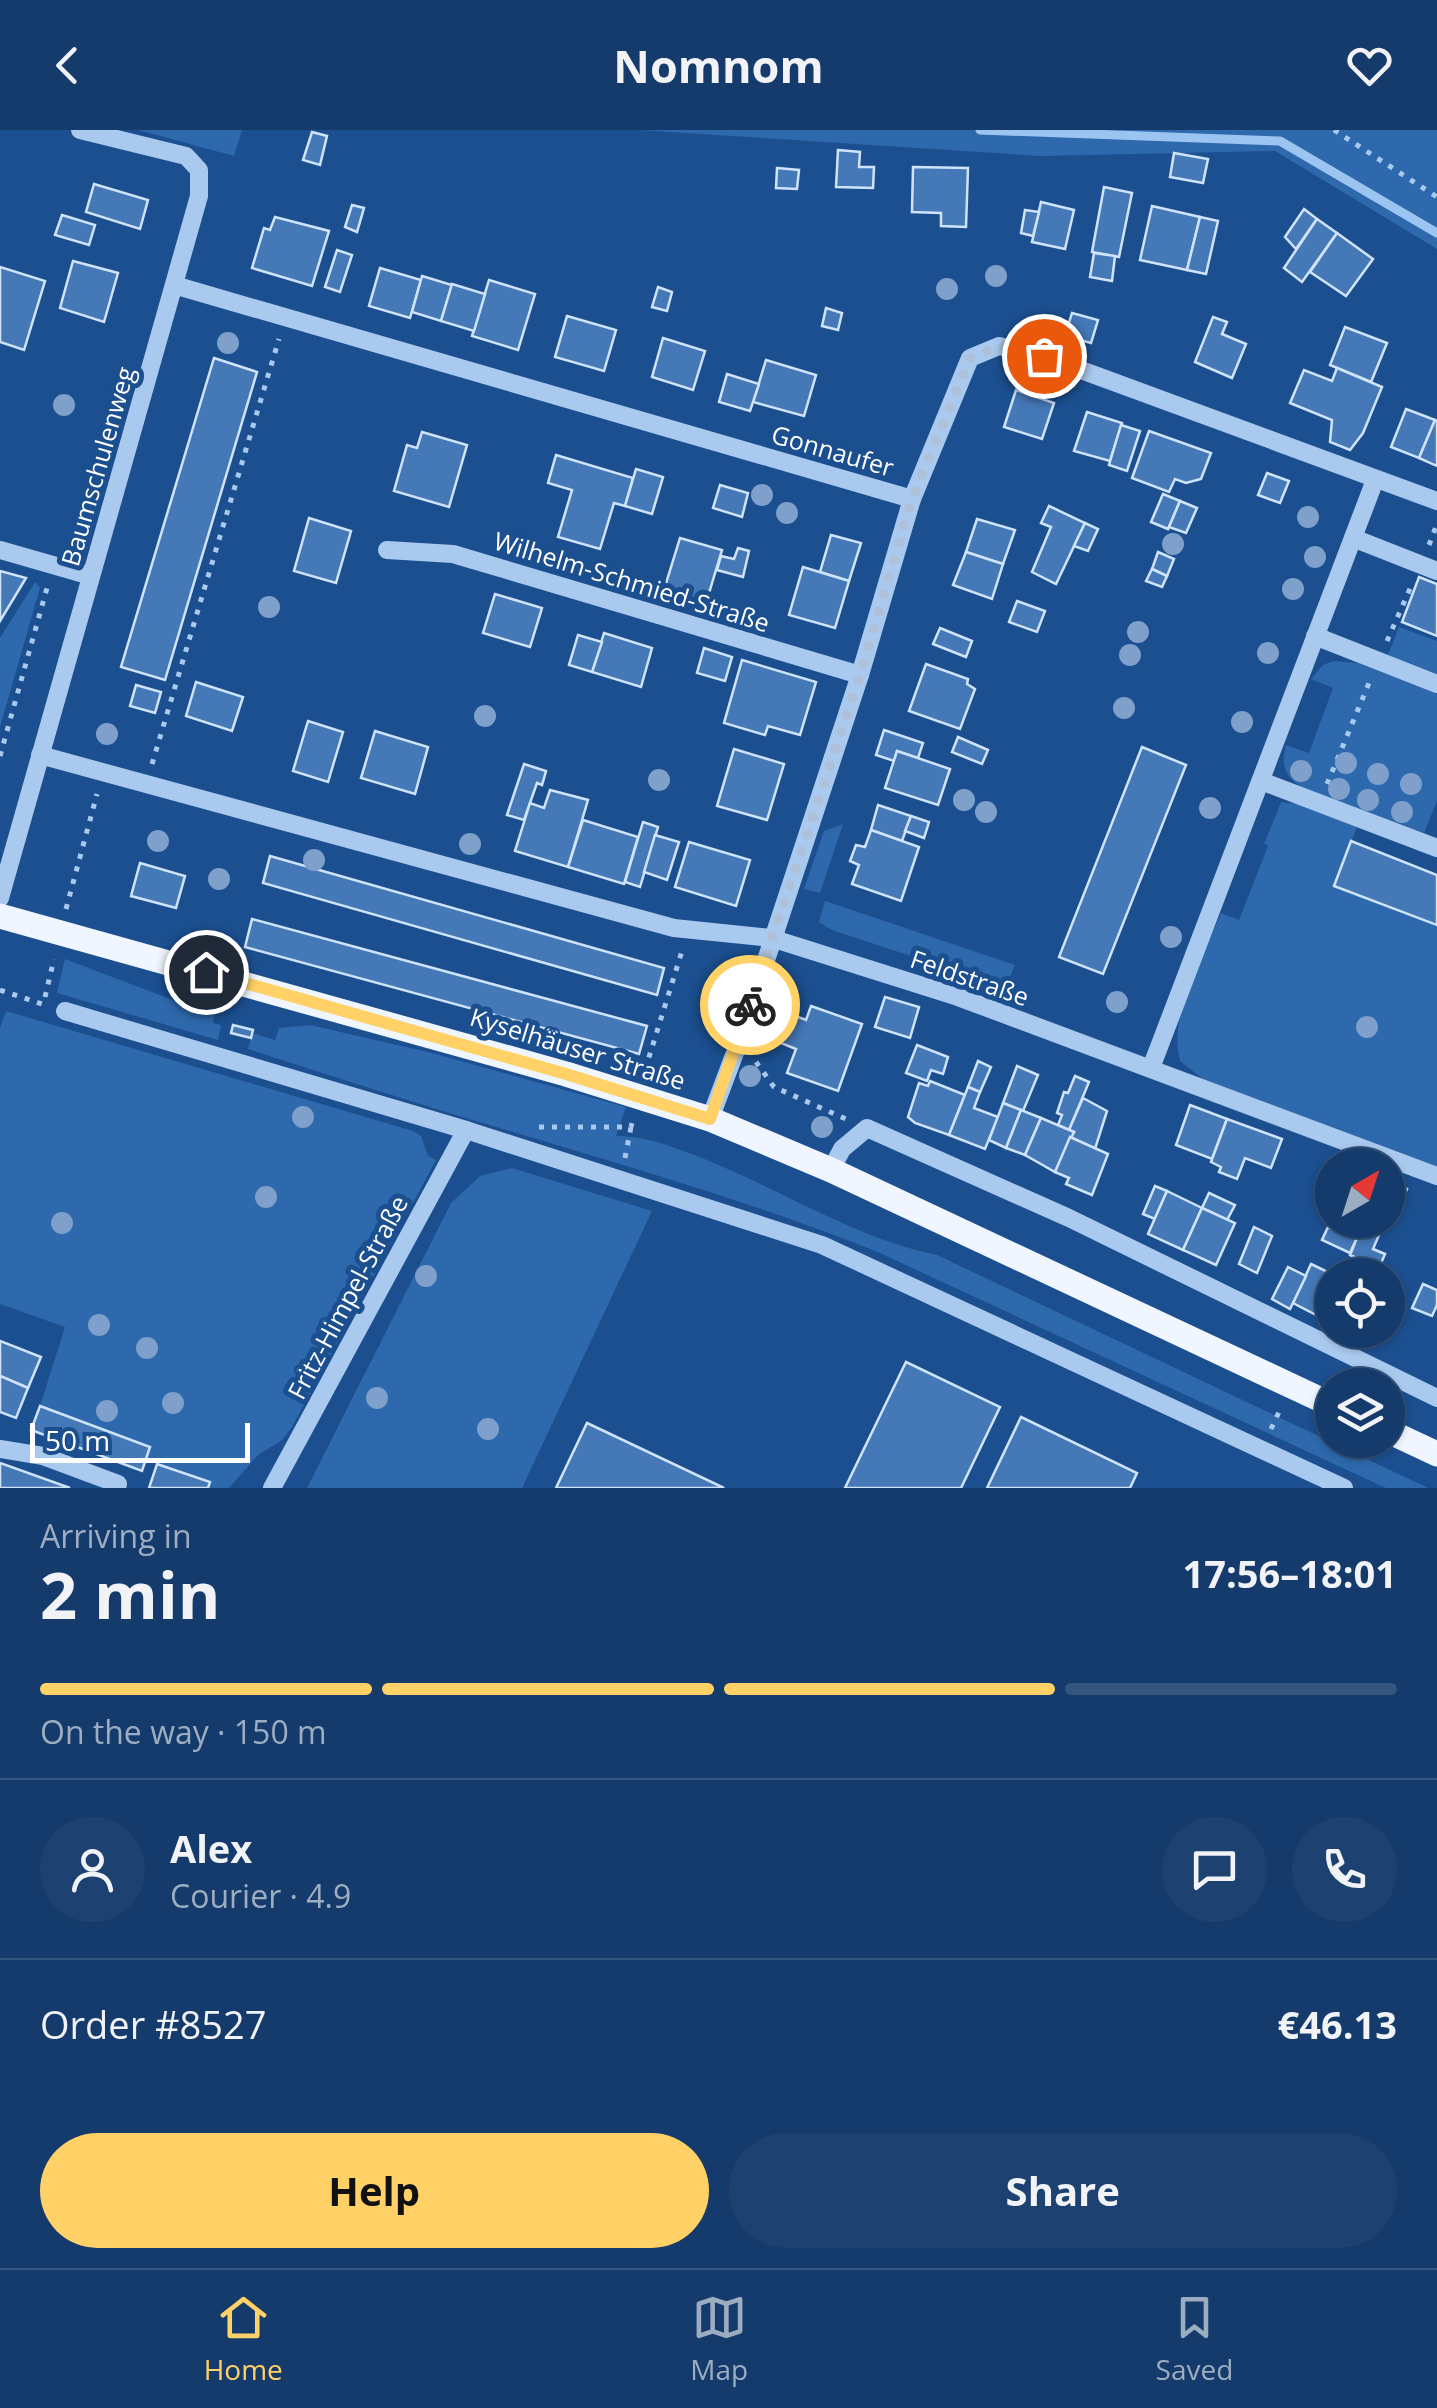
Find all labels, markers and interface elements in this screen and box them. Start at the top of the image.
text: Nomnom [613,35,824,96]
icon: back [40,38,95,93]
icon: heart [1342,38,1397,93]
pin [1002,314,1087,399]
icon: bag [1017,329,1072,384]
street label: Baumschulenweg [52,362,142,570]
street label: Gonnaufer [768,416,898,484]
street label: Wilhelm-Schmied-Straße [490,523,774,639]
pin [164,930,249,1015]
street label: Feldstraße [906,941,1034,1013]
icon: home [179,945,234,1000]
courier [700,955,800,1055]
icon: bike [723,978,778,1033]
street label: Kyselhäuser Straße [466,999,690,1097]
north arrow [1315,1148,1405,1238]
map controls [1315,1148,1405,1458]
street label: Fritz-Himpel-Straße [279,1189,415,1405]
button: locate [1315,1258,1405,1348]
button: layers [1315,1368,1405,1458]
scale bar [30,1418,250,1462]
text: 50 m [45,1421,110,1459]
text: Arriving in [40,1514,192,1557]
text: 17:56–18:01 [1183,1547,1397,1599]
text: 2 min [40,1550,220,1638]
text: On the way · 150 m [40,1710,327,1753]
button: person [40,1817,145,1922]
button: chat [1162,1817,1267,1922]
button: phone [1292,1817,1397,1922]
text: Alex [170,1822,252,1874]
text: Courier · 4.9 [170,1874,351,1917]
text: Order #8527 [40,1998,267,2050]
text: €46.13 [1278,1998,1397,2050]
button: Help [40,2133,709,2248]
button: Share [729,2133,1397,2248]
tab: Home [204,2290,283,2388]
tab: Map [690,2290,748,2388]
tab: Saved [1156,2290,1233,2388]

